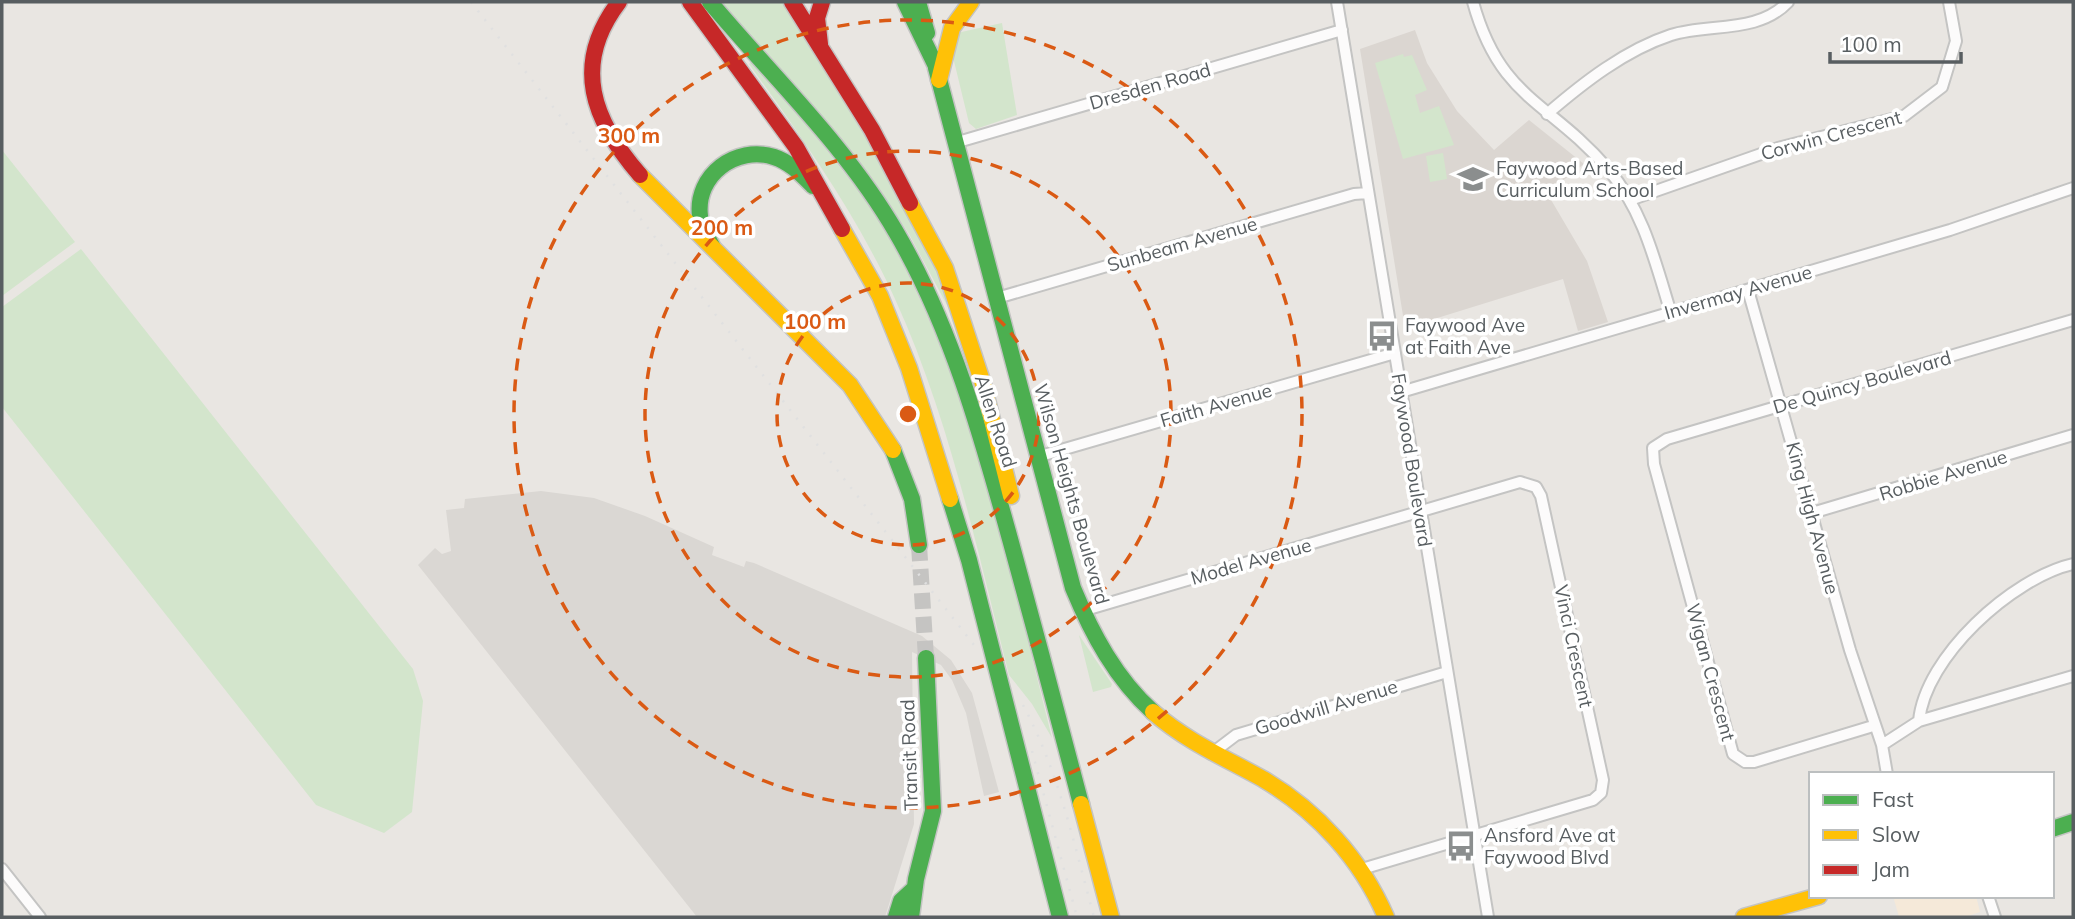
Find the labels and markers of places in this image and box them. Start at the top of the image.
place label: Faywood Arts-Based Curriculum School [1496,156,1683,202]
school or university icon: Faywood Arts-Based Curriculum School [1456,162,1490,196]
place label: Faywood Ave at Faith Ave [1405,313,1525,359]
bus stop icon: Faywood Ave at Faith Ave [1365,319,1399,353]
centre of rings [896,402,920,426]
place label: Ansford Ave at Faywood Blvd [1484,823,1616,869]
bus stop icon: Ansford Ave at Faywood Blvd [1444,829,1478,863]

